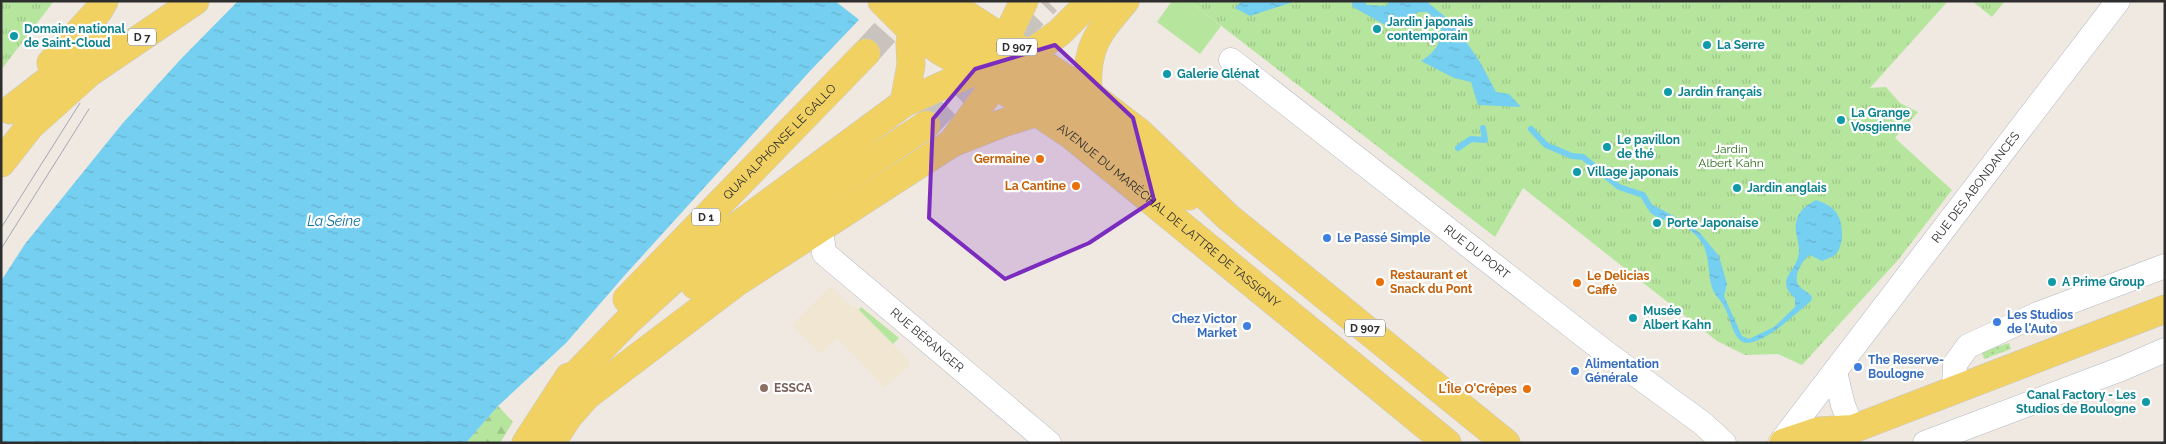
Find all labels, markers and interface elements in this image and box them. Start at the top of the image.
place label: Jardin japonais contemporain [1387,15,1473,43]
place label: Domaine national de Saint-Cloud [24,22,125,50]
marker: Jardin japonais contemporain [1371,23,1383,35]
road number: D 7 [128,28,156,46]
marker: Domaine national de Saint-Cloud [8,30,20,42]
road number: D 907 [997,38,1037,56]
place label: La Serre [1717,38,1765,52]
marker: La Serre [1701,39,1713,51]
place label: Galerie Glénat [1177,67,1260,81]
marker: Galerie Glénat [1161,68,1173,80]
street label: QUAI ALPHONSE LE GALLO [720,81,839,203]
place label: Jardin français [1678,85,1762,99]
marker: Jardin français [1662,86,1674,98]
place label: La Grange Vosgienne [1851,106,1911,134]
marker: La Grange Vosgienne [1835,114,1847,126]
street label: AVENUE DU MARÉCHAL DE LATTRE DE TASSIGNY [1054,121,1283,310]
street label: RUE DES ABONDANCES [1929,129,2022,245]
place label: Le pavillon de thé [1617,133,1680,161]
marker: Le pavillon de thé [1601,141,1613,153]
park label: Jardin Albert Kahn [1698,142,1764,170]
place label: Germaine [974,152,1030,166]
marker: Germaine [1034,153,1046,165]
place label: Village japonais [1587,165,1678,179]
marker: Village japonais [1571,166,1583,178]
place label: La Cantine [1005,179,1066,193]
marker: La Cantine [1070,180,1082,192]
place label: Jardin anglais [1747,181,1827,195]
marker: Jardin anglais [1731,182,1743,194]
road number: D 1 [692,208,720,226]
water label: La Seine [307,213,361,229]
place label: Porte Japonaise [1667,216,1758,230]
marker: Porte Japonaise [1651,217,1663,229]
street label: RUE DU PORT [1441,222,1513,282]
place label: Le Passé Simple [1337,231,1430,245]
marker: Le Passé Simple [1321,232,1333,244]
place label: Restaurant et Snack du Pont [1390,268,1473,296]
place label: Le Delicias Caffè [1587,269,1649,297]
place label: A Prime Group [2062,275,2145,289]
marker: Restaurant et Snack du Pont [1374,276,1386,288]
marker: A Prime Group [2046,276,2058,288]
marker: Le Delicias Caffè [1571,277,1583,289]
place label: Musée Albert Kahn [1643,304,1711,332]
street label: RUE BÉRANGER [888,305,967,375]
place label: Les Studios de l'Auto [2007,308,2073,336]
place label: Chez Victor Market [1172,312,1237,340]
marker: Musée Albert Kahn [1627,312,1639,324]
marker: Les Studios de l'Auto [1991,316,2003,328]
road number: D 907 [1345,319,1385,336]
marker: Chez Victor Market [1241,320,1253,332]
place label: The Reserve- Boulogne [1868,353,1944,381]
place label: Alimentation Générale [1585,357,1659,385]
marker: The Reserve- Boulogne [1852,361,1864,373]
marker: Alimentation Générale [1569,365,1581,377]
place label: ESSCA [774,381,813,395]
place label: L'Île O'Crêpes [1439,381,1517,396]
marker: ESSCA [758,382,770,394]
marker: L'Île O'Crêpes [1521,383,1533,395]
place label: Canal Factory - Les Studios de Boulogne [2016,388,2136,416]
marker: Canal Factory - Les Studios de Boulogne [2140,396,2152,408]

